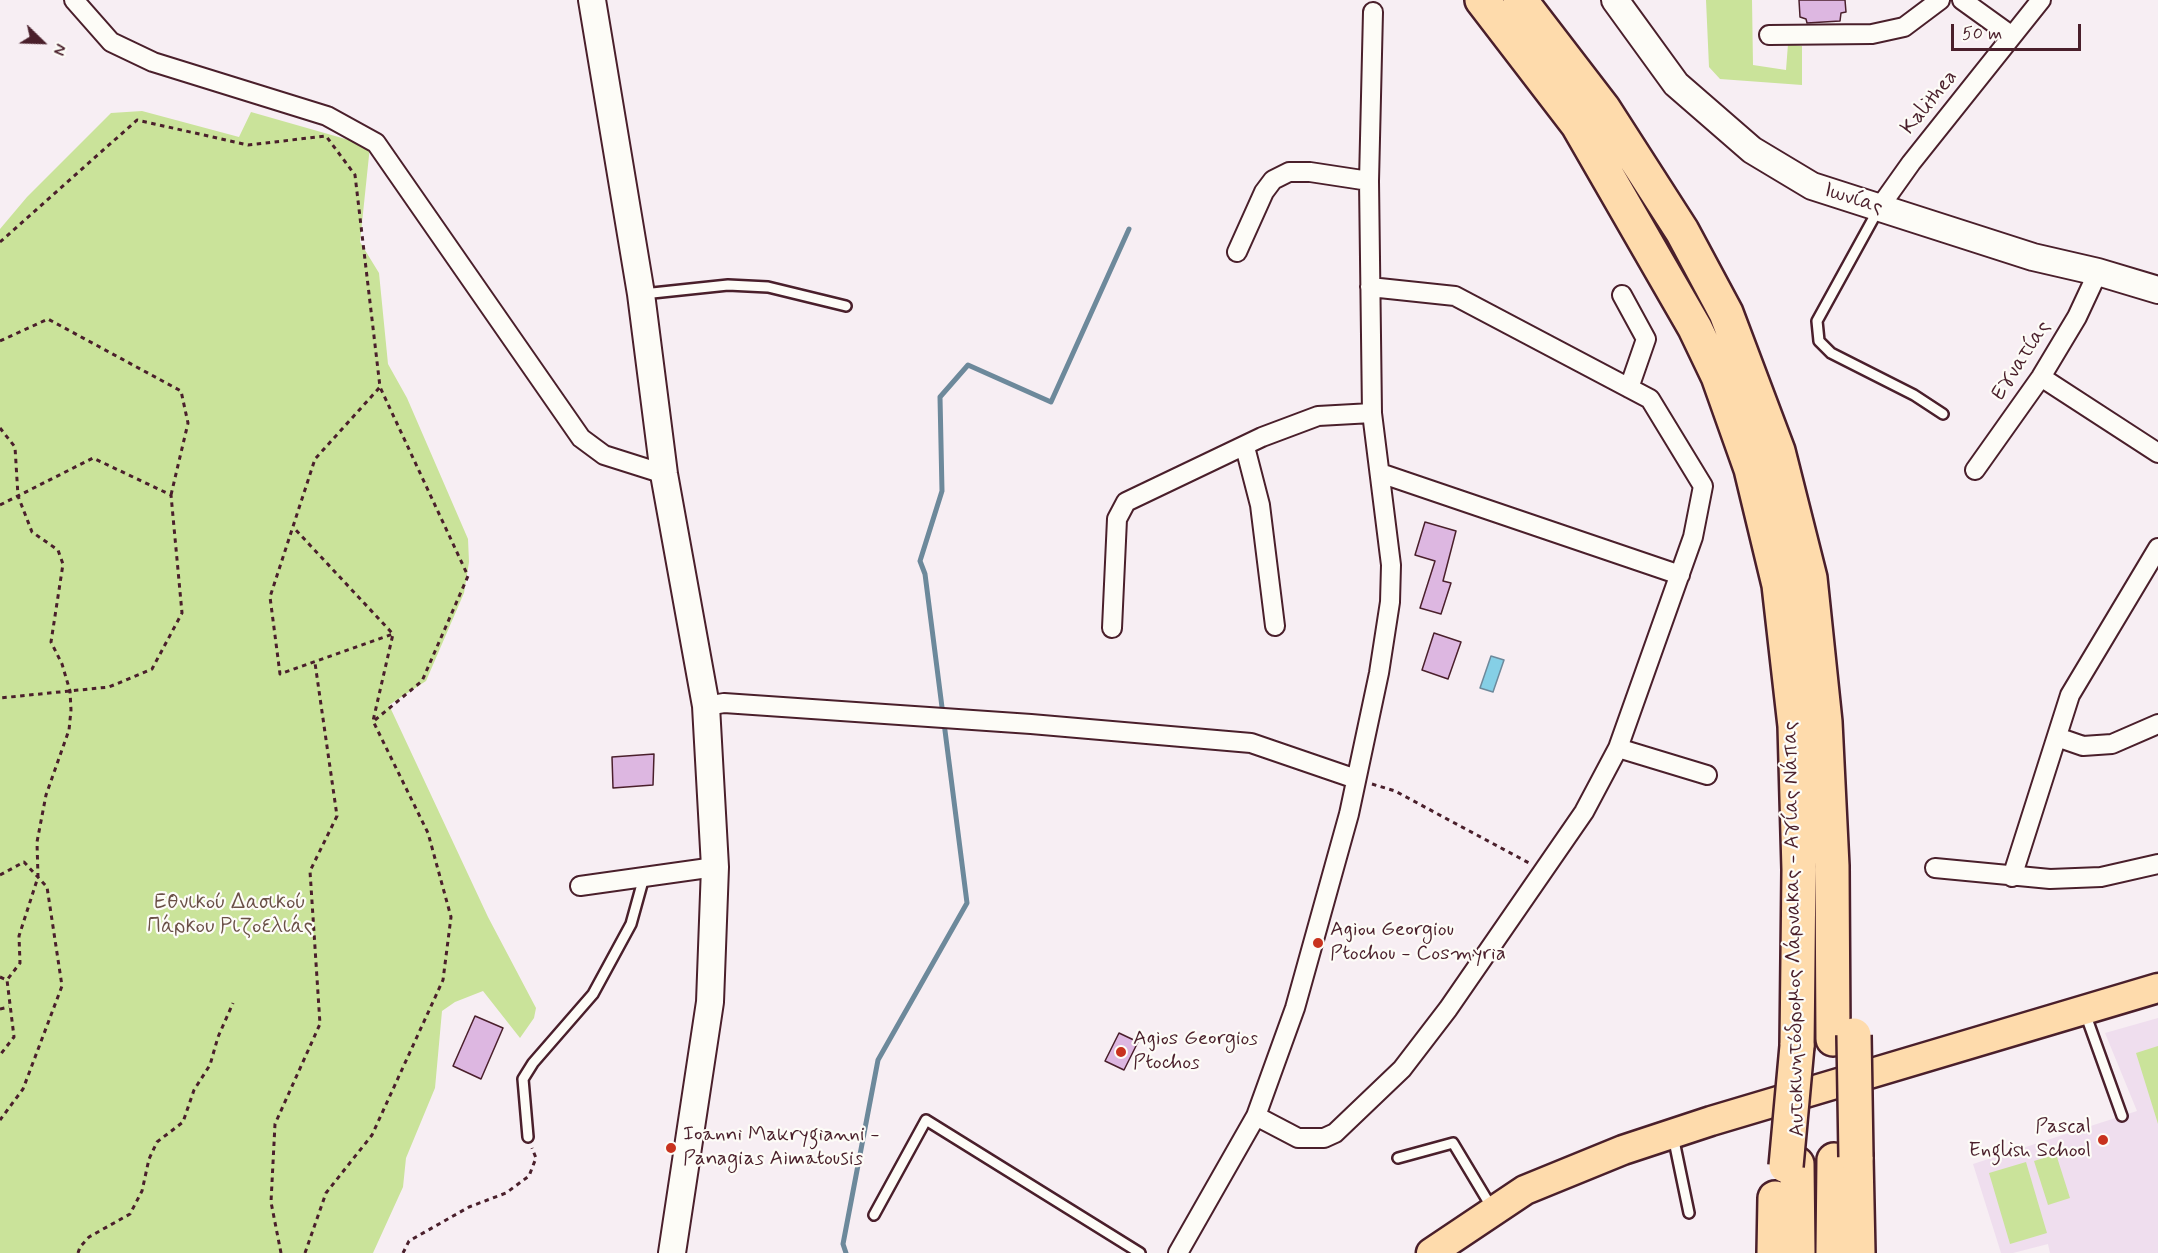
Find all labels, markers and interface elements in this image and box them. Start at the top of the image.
north arrow [12,12,72,72]
scale bar [1954,12,2084,50]
text: 50 m [1962,22,2002,46]
text: N [47,40,71,58]
street label: Kalithea [1896,65,1964,141]
street label: Ιωνίας [1820,179,1886,221]
street label: Εγνατίας [1987,316,2057,406]
street label: Αυτοκινητόδρομος Λάρνακας - Αγίας Νάπας [1779,721,1811,1137]
park label: Εθνικού Δασικού Πάρκου Ριζοελιάς [147,891,313,941]
place label: Agiou Georgiou Ptochou - Cosmyria [1330,918,1506,968]
marker: Agiou Georgiou Ptochou - Cosmyria [1311,936,1325,950]
place label: Agios Georgios Ptochos [1133,1027,1258,1077]
marker: Agios Georgios Ptochos [1114,1045,1128,1059]
place label: Pascal English School [1968,1115,2091,1165]
place label: Ioanni Makrygianni - Panagias Aimatousis [683,1123,880,1173]
marker: Pascal English School [2096,1133,2110,1147]
marker: Ioanni Makrygianni - Panagias Aimatousis [664,1141,678,1155]

